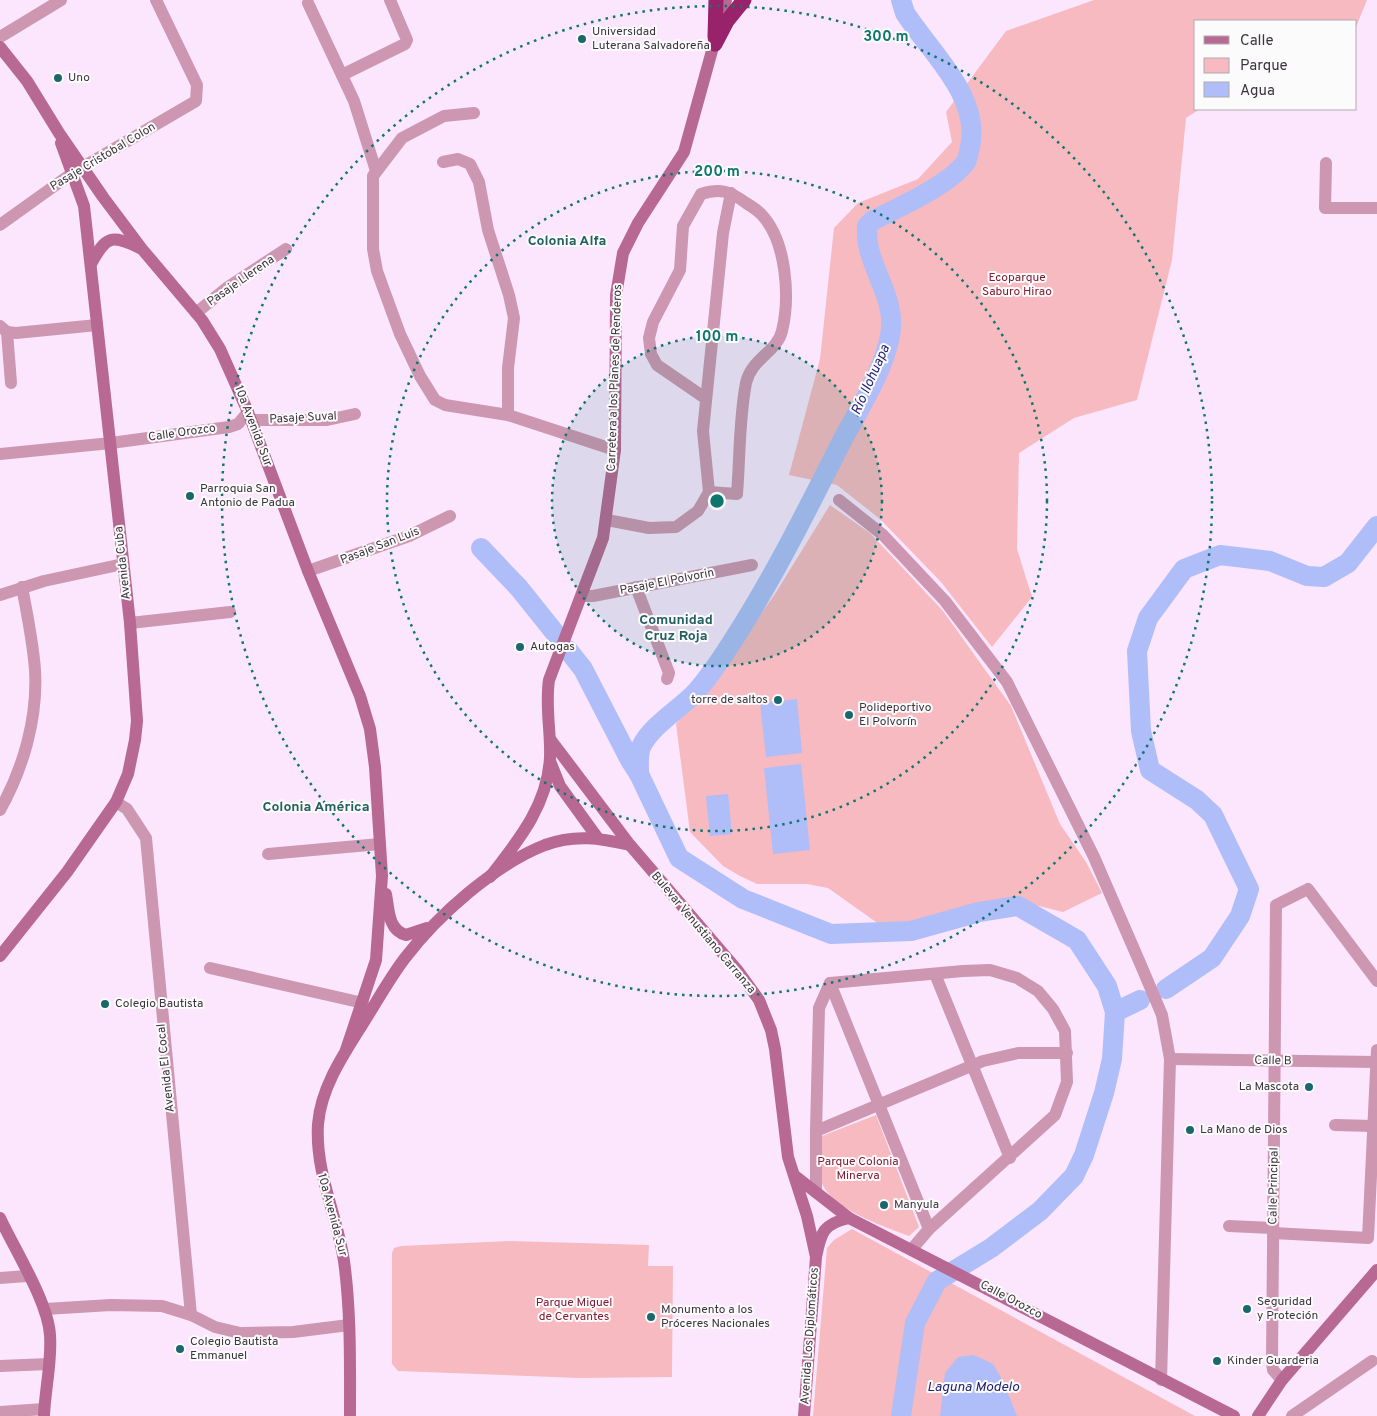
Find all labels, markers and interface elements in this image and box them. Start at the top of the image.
legend [1194,20,1357,110]
place label: Universidad Luterana Salvadoreña [592,24,710,54]
text: 300 m [863,28,909,47]
text: Calle [1240,32,1274,51]
marker: Universidad Luterana Salvadoreña [576,33,588,45]
text: Parque [1240,57,1288,76]
place label: Uno [68,70,90,86]
marker: Uno [52,72,64,84]
text: Agua [1240,82,1275,101]
street label: Pasaje Cristobal Colon [47,119,159,195]
text: 200 m [694,163,740,182]
district label: Colonia Alfa [528,233,606,250]
street label: Pasaje Llerena [204,252,278,310]
park label: Ecoparque Saburo Hirao [982,270,1052,300]
street label: Carretera a los Planes de Renderos [604,284,626,472]
text: 100 m [696,328,738,347]
water label: Río Ilohuapa [848,341,894,418]
street label: 10a Avenida Sur [230,383,276,469]
street label: Pasaje Suval [269,408,337,428]
street label: Calle Orozco [147,420,217,446]
place label: Parroquia San Antonio de Padua [200,481,295,511]
marker: Parroquia San Antonio de Padua [184,490,196,502]
centre of rings [708,492,726,510]
street label: Pasaje San Luis [338,524,422,568]
street label: Avenida Cuba [111,526,135,600]
street label: Pasaje El Polvorin [618,565,716,599]
district label: Comunidad Cruz Roja [639,612,713,645]
place label: Autogas [530,639,575,655]
marker: Autogas [514,641,526,653]
place label: torre de saltos [691,692,768,708]
marker: torre de saltos [772,694,784,706]
place label: Polideportivo El Polvorín [859,700,932,730]
marker: Polideportivo El Polvorín [843,709,855,721]
district label: Colonia América [263,799,369,816]
street label: Bulevar Venustiano Carranza [647,869,759,997]
place label: Colegio Bautista [115,996,203,1012]
marker: Colegio Bautista [99,998,111,1010]
street label: Avenida El Cocal [153,1023,179,1113]
street label: Calle B [1254,1053,1292,1069]
place label: La Mascota [1239,1079,1299,1095]
marker: La Mascota [1303,1081,1315,1093]
place label: La Mano de Dios [1200,1122,1288,1138]
marker: La Mano de Dios [1184,1124,1196,1136]
street label: Calle Principal [1265,1147,1283,1225]
park label: Parque Colonia Minerva [817,1154,899,1184]
street label: 10a Avenida Sur [313,1172,351,1259]
place label: Manyula [894,1197,939,1213]
marker: Manyula [878,1199,890,1211]
street label: Avenida Los Diplomáticos [797,1267,823,1405]
street label: Calle Orozco [977,1277,1045,1323]
place label: Seguridad y Proteción [1257,1294,1318,1324]
park label: Parque Miguel de Cervantes [536,1295,612,1325]
place label: Monumento a los Próceres Nacionales [661,1302,770,1332]
marker: Seguridad y Proteción [1241,1303,1253,1315]
marker: Monumento a los Próceres Nacionales [645,1311,657,1323]
place label: Colegio Bautista Emmanuel [190,1334,278,1364]
marker: Colegio Bautista Emmanuel [174,1343,186,1355]
place label: Kinder Guarderia [1227,1353,1319,1369]
marker: Kinder Guarderia [1211,1355,1223,1367]
water label: Laguna Modelo [927,1379,1020,1396]

